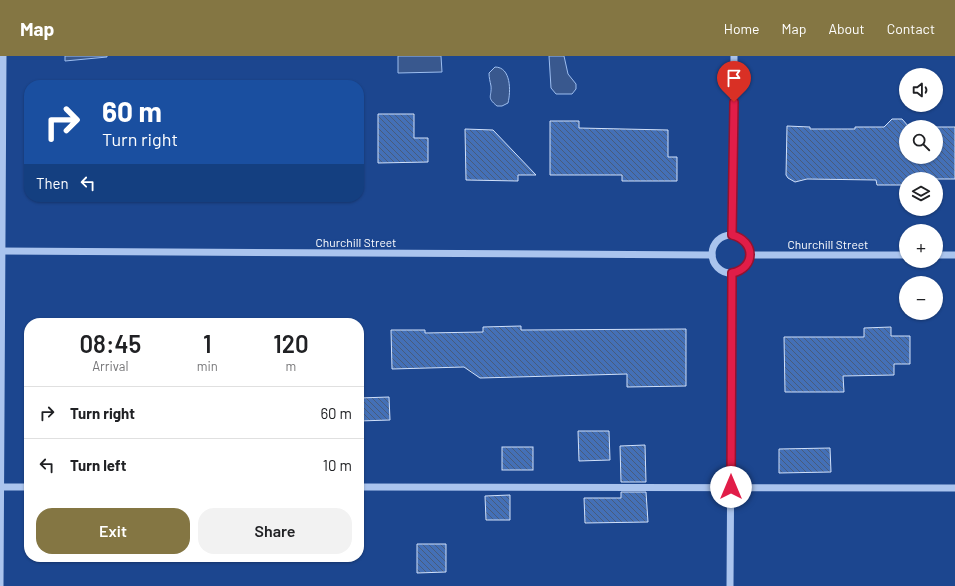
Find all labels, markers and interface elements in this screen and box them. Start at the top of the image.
text: Map [20,17,54,40]
text: Home [724,20,760,37]
text: Map [782,20,806,37]
text: About [828,20,865,37]
text: Contact [887,20,935,37]
pin [717,61,751,102]
icon: arrive [723,67,745,89]
map controls [899,68,943,320]
button: sound [899,68,943,112]
text: 60 m [102,94,162,128]
icon: right [36,96,88,148]
button: search [899,120,943,164]
text: Turn right [102,128,178,150]
icon: left [77,172,99,194]
button: layers [899,172,943,216]
text: Then [36,174,69,192]
button: + [899,224,943,268]
street label: Churchill Street [316,235,396,249]
street label: Churchill Street [788,237,868,251]
button: − [899,276,943,320]
text: 08:45 [79,329,141,358]
text: 1 [203,329,211,358]
text: 120 [273,329,309,358]
text: Arrival [92,358,129,374]
text: min [197,358,218,374]
text: m [285,358,296,374]
icon: right [36,402,58,424]
text: Turn right [70,404,135,422]
text: 60 m [320,404,352,422]
icon: left [36,454,58,476]
text: Turn left [70,456,126,474]
text: 10 m [323,456,352,474]
position arrow [710,466,752,508]
button: Exit [36,508,190,554]
button: Share [198,508,352,554]

